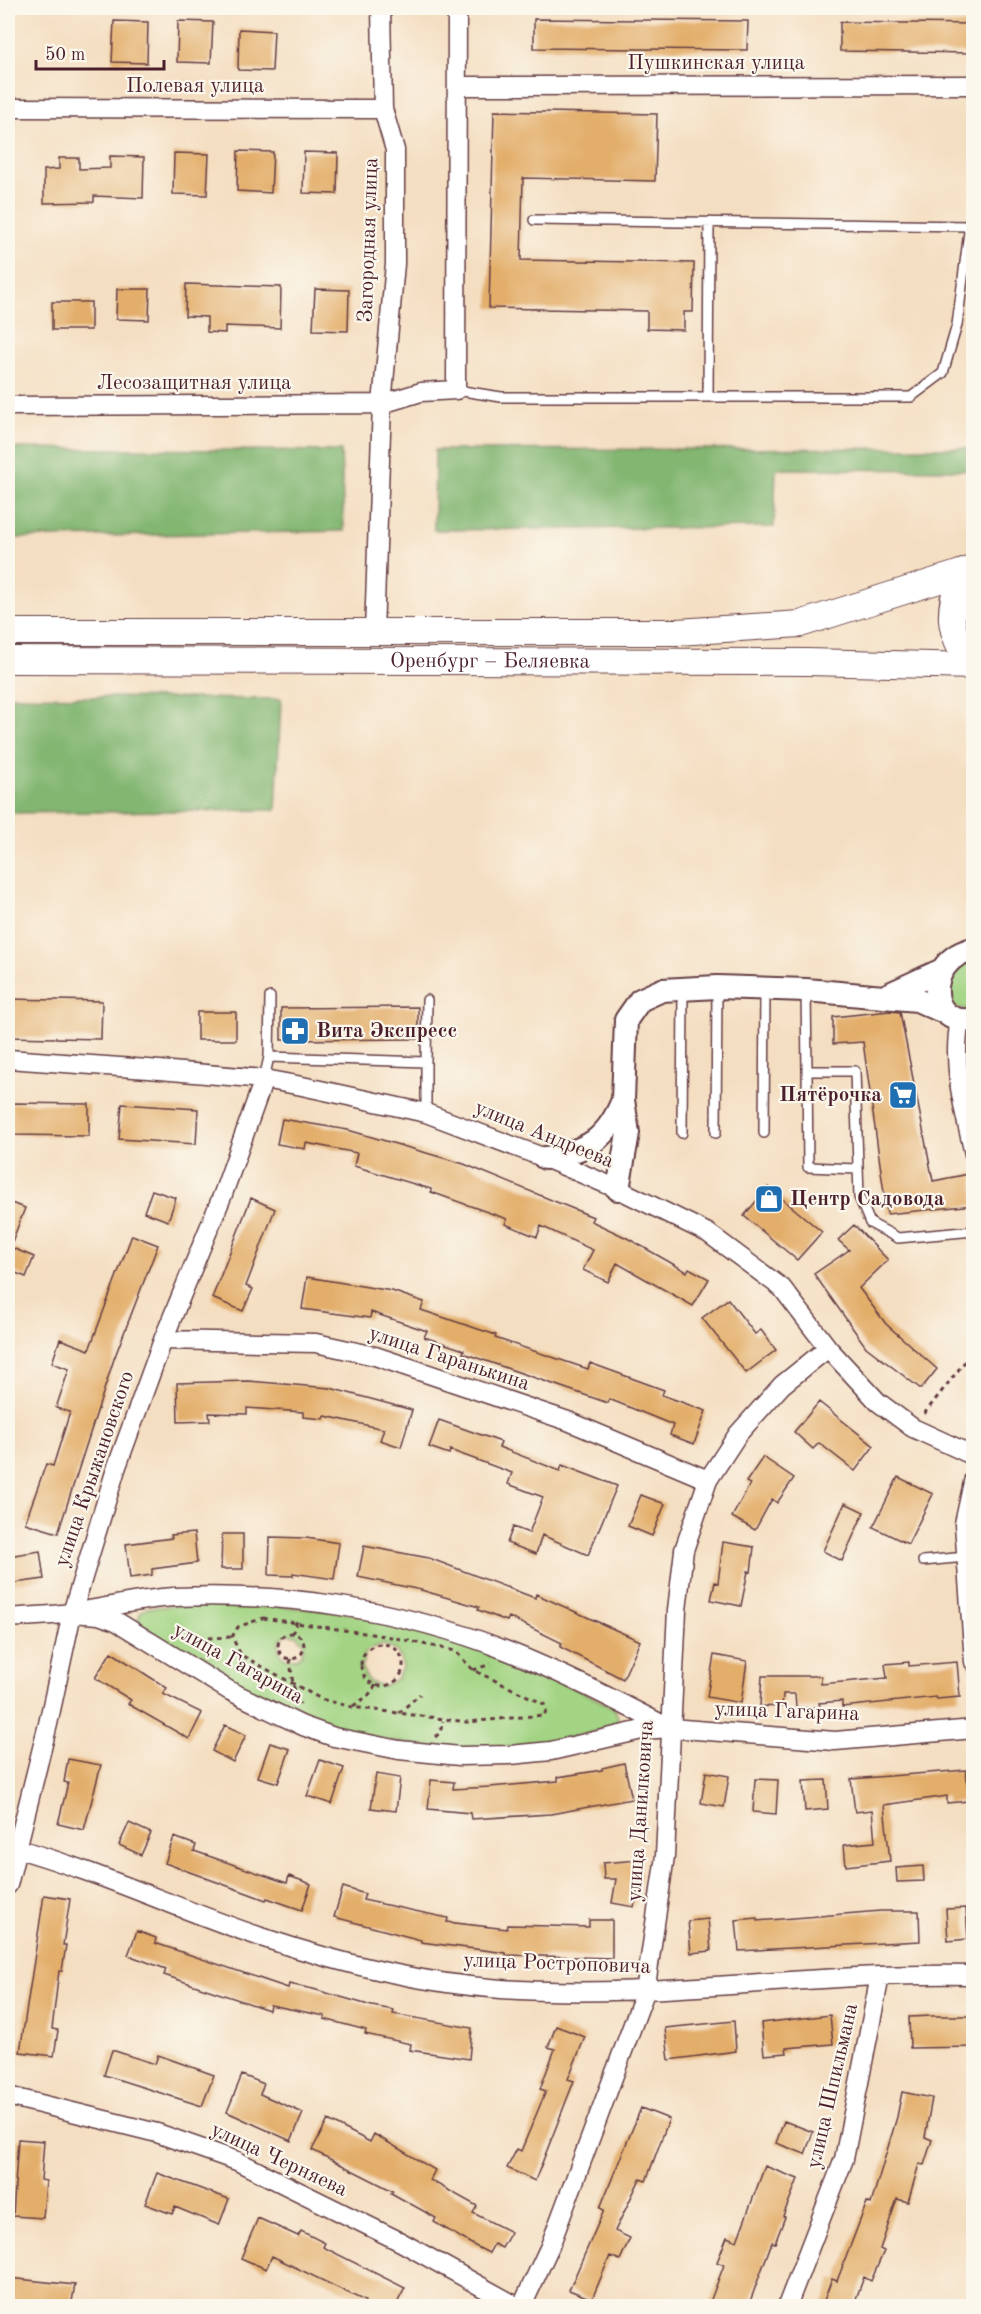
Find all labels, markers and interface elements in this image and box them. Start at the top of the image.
scale bar [36,33,164,71]
text: 50 m [45,46,85,64]
street label: Пушкинская улица [627,53,805,74]
street label: Полевая улица [126,76,264,97]
street label: Загородная улица [356,157,382,323]
street label: Лесозащитная улица [97,373,291,394]
street label: Оренбург – Беляевка [390,650,590,672]
pharmacy icon: Вита Экспресс [279,1015,311,1047]
place label: Вита Экспресс [316,1021,457,1042]
supermarket icon: Пятёрочка [887,1079,919,1111]
place label: Пятёрочка [779,1085,882,1106]
street label: улица Андреева [471,1098,617,1172]
shop icon: Центр Садовода [753,1183,785,1215]
place label: Центр Садовода [790,1189,945,1210]
street label: улица Гаранькина [366,1323,532,1395]
street label: улица Крыжановского [52,1368,138,1570]
street label: улица Гагарина [169,1620,307,1708]
street label: улица Гагарина [714,1699,860,1725]
street label: улица Данилковича [624,1719,658,1903]
street label: улица Ростроповича [463,1950,651,1978]
street label: улица Шпильмана [804,2001,862,2171]
street label: улица Черняева [207,2119,351,2201]

